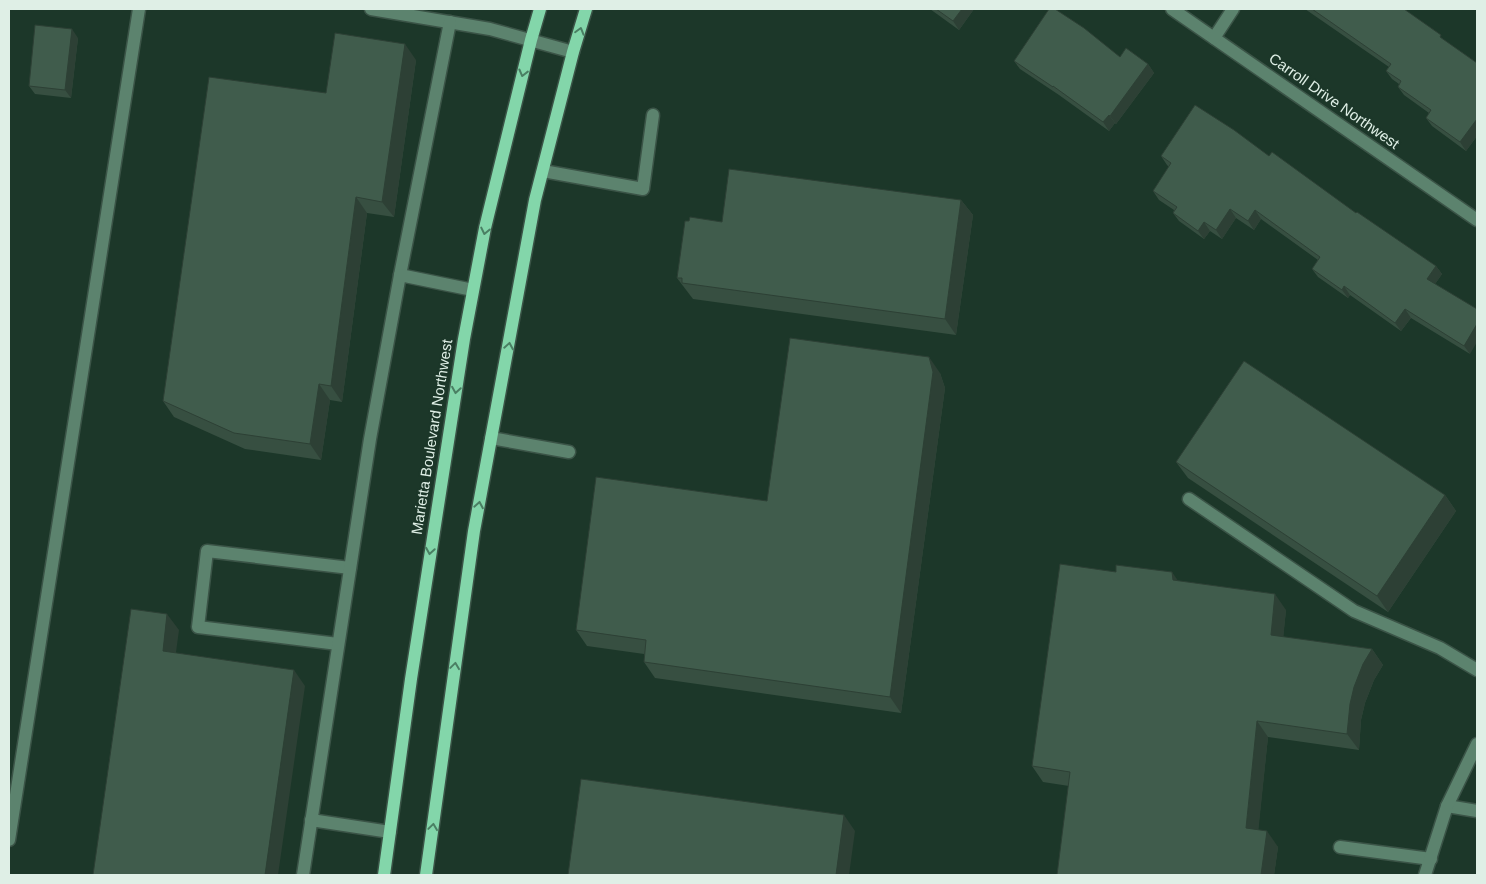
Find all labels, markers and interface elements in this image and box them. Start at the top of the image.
one-way arrow [574,27,584,35]
street label: Carroll Drive Northwest [1266,49,1403,152]
one-way arrow [518,68,529,77]
one-way arrow [480,226,490,235]
street label: Marietta Boulevard Northwest [408,337,455,536]
one-way arrow [503,341,513,350]
one-way arrow [451,386,461,395]
one-way arrow [474,501,484,510]
one-way arrow [426,547,436,555]
one-way arrow [450,662,460,670]
one-way arrow [427,823,437,831]

